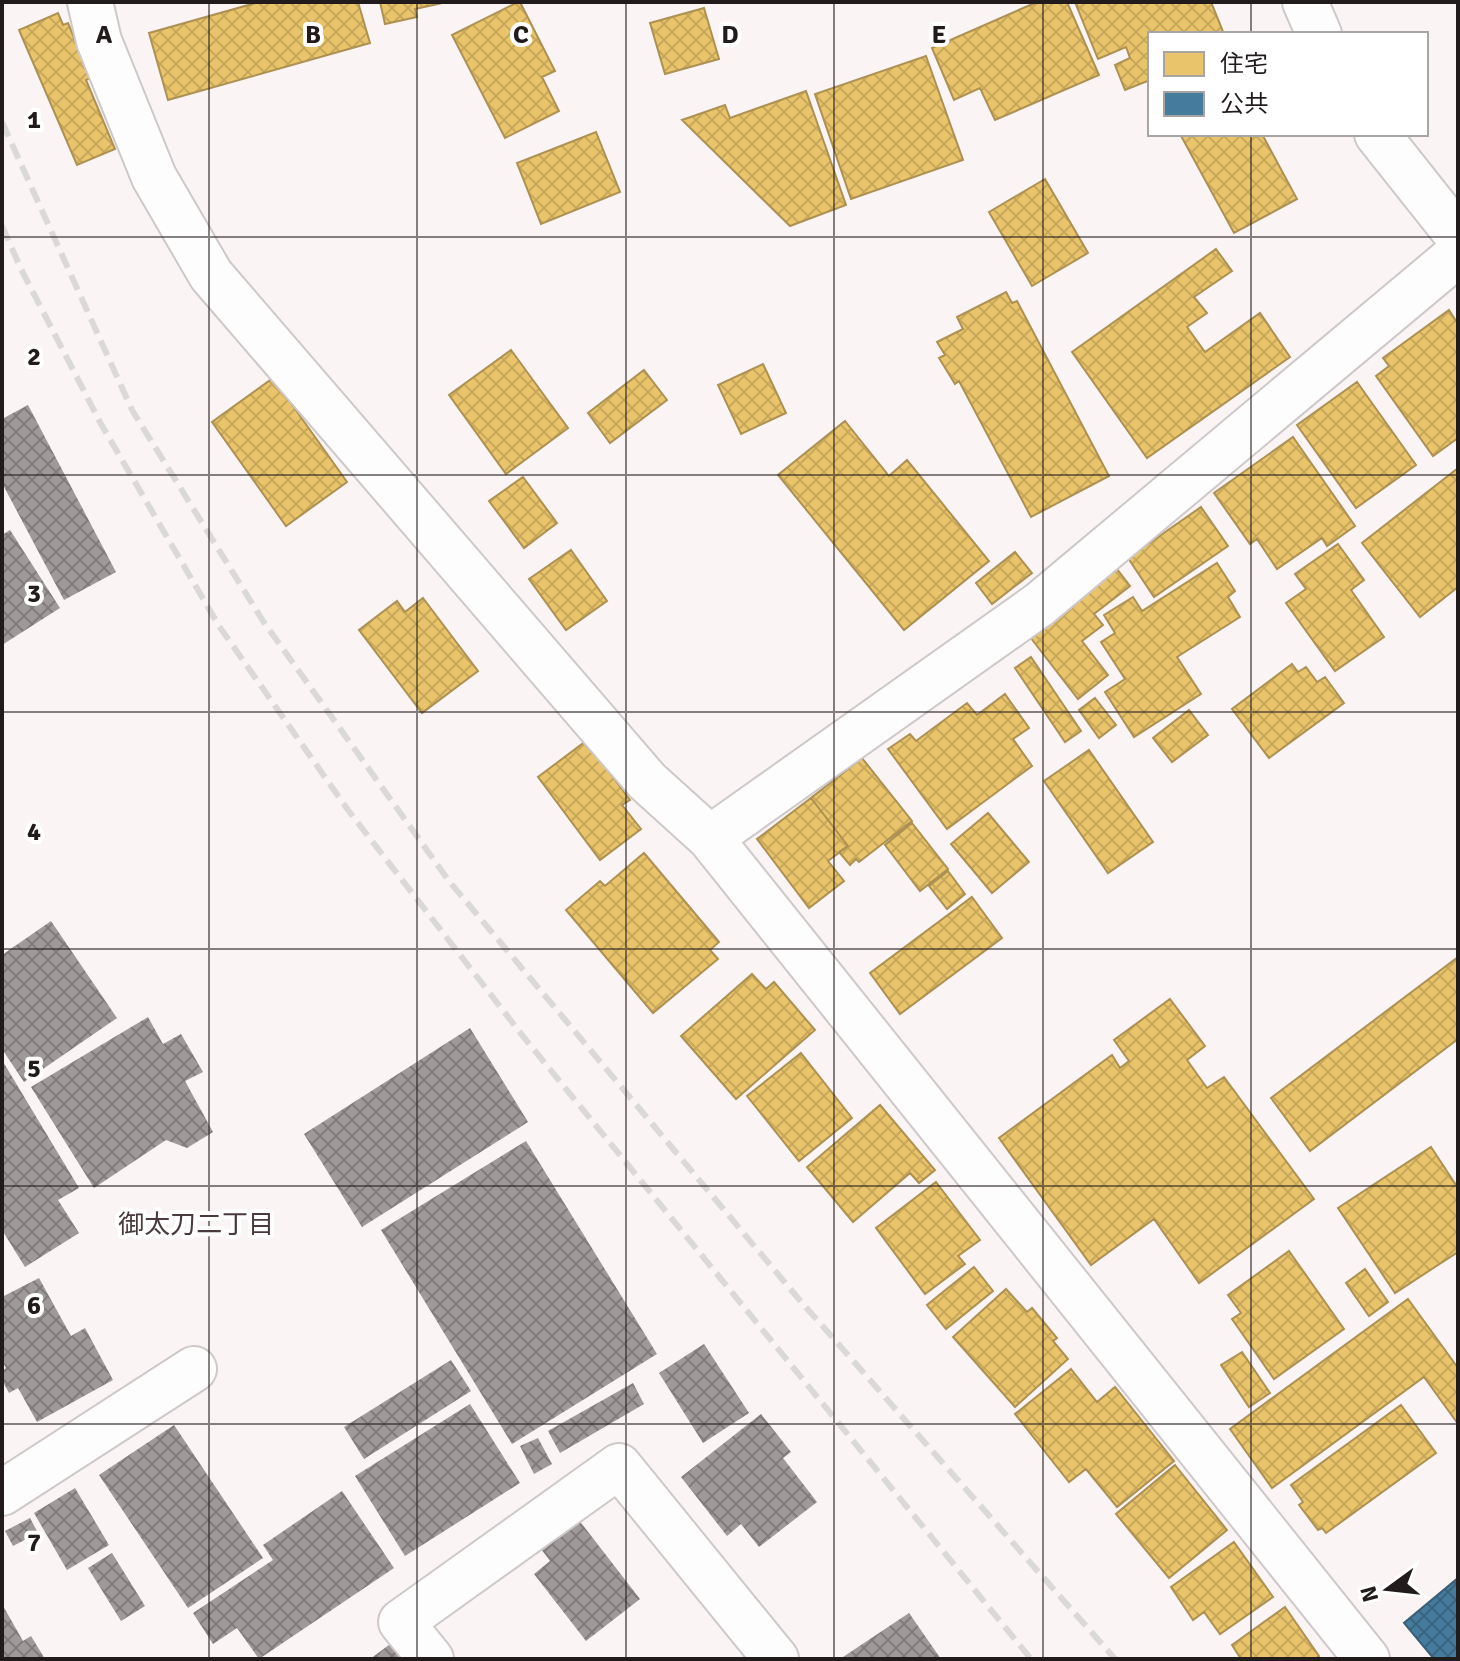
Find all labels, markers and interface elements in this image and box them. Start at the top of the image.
text: A [96,19,113,51]
text: B [305,19,321,51]
text: C [513,19,529,51]
text: D [721,19,739,51]
text: E [932,19,946,51]
legend [1148,32,1428,136]
text: 住宅 [1220,49,1268,79]
text: 公共 [1220,89,1268,119]
text: 1 [27,104,41,136]
text: 2 [27,341,41,373]
text: 3 [27,578,41,610]
text: 4 [27,816,41,848]
text: 5 [27,1053,41,1085]
district label: 御太刀二丁目 [118,1209,274,1241]
text: 6 [27,1290,41,1322]
text: 7 [27,1527,41,1559]
north arrow [1348,1549,1428,1629]
text: N [1354,1583,1384,1605]

